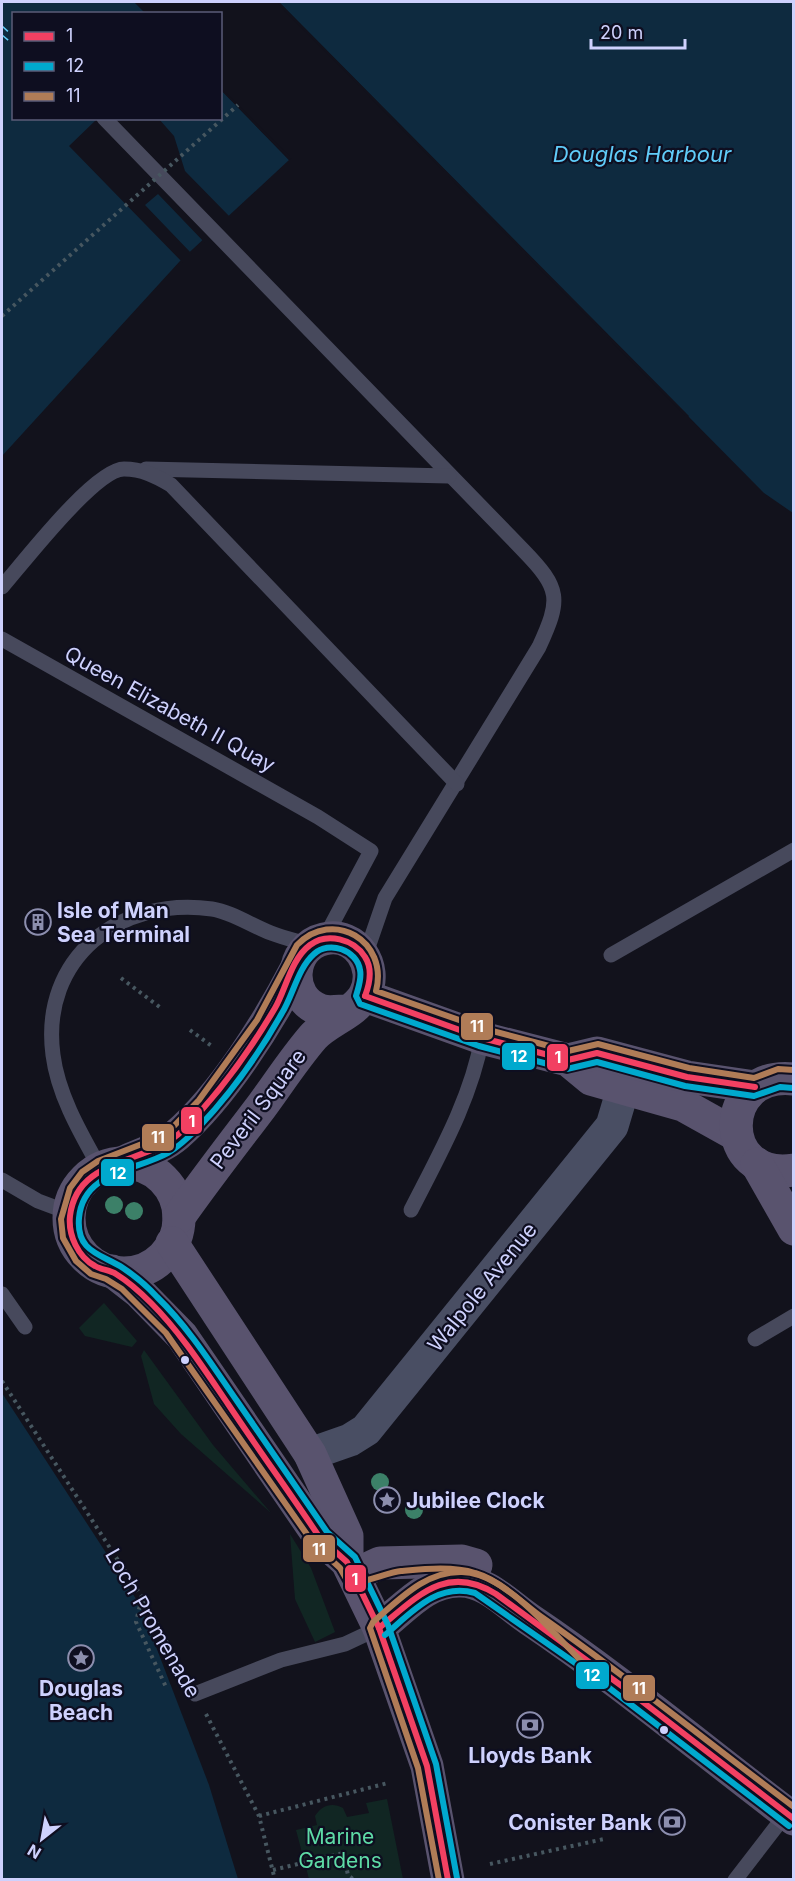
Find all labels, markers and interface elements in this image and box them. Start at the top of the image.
legend [12,12,222,120]
scale bar [591,12,686,50]
text: 20 m [600,22,643,43]
text: 1 [66,25,73,46]
text: 12 [66,55,84,76]
text: 11 [66,85,81,106]
water label: Douglas Harbour [553,141,732,167]
street label: Queen Elizabeth II Quay [60,641,280,777]
place label: Isle of Man Sea Terminal [57,898,190,947]
building icon: Isle of Man Sea Terminal [23,907,53,937]
line badge: 11 [460,1012,494,1041]
text: 11 [470,1016,484,1036]
line badge: 12 [501,1042,536,1071]
line badge: 1 [546,1043,569,1072]
street label: Peveril Square [205,1044,311,1174]
text: 12 [511,1046,527,1066]
text: 1 [555,1047,561,1067]
line badge: 1 [180,1106,203,1135]
text: 1 [189,1111,195,1131]
line badge: 11 [141,1123,175,1152]
text: 11 [151,1127,165,1147]
line badge: 12 [100,1158,135,1187]
text: 12 [110,1163,126,1183]
street label: Walpole Avenue [422,1217,542,1357]
unlabelled marker [179,1354,191,1366]
place icon: Jubilee Clock [372,1485,402,1515]
place label: Jubilee Clock [406,1488,545,1513]
line badge: 11 [302,1534,336,1563]
text: 11 [312,1539,326,1559]
street label: Loch Promenade [100,1544,206,1702]
line badge: 1 [344,1564,367,1593]
text: 1 [352,1569,358,1589]
place icon: Douglas Beach [66,1643,96,1673]
line badge: 12 [575,1661,610,1690]
text: 12 [584,1665,600,1685]
line badge: 11 [622,1674,656,1702]
place label: Douglas Beach [39,1676,123,1725]
text: 11 [632,1678,646,1698]
bank icon: Lloyds Bank [515,1710,545,1740]
unlabelled marker [658,1724,670,1736]
place label: Lloyds Bank [468,1743,593,1768]
bank icon: Conister Bank [657,1807,687,1837]
north arrow [12,1809,72,1869]
place label: Conister Bank [508,1810,653,1835]
park label: Marine Gardens [298,1824,382,1873]
text: N [24,1840,45,1864]

